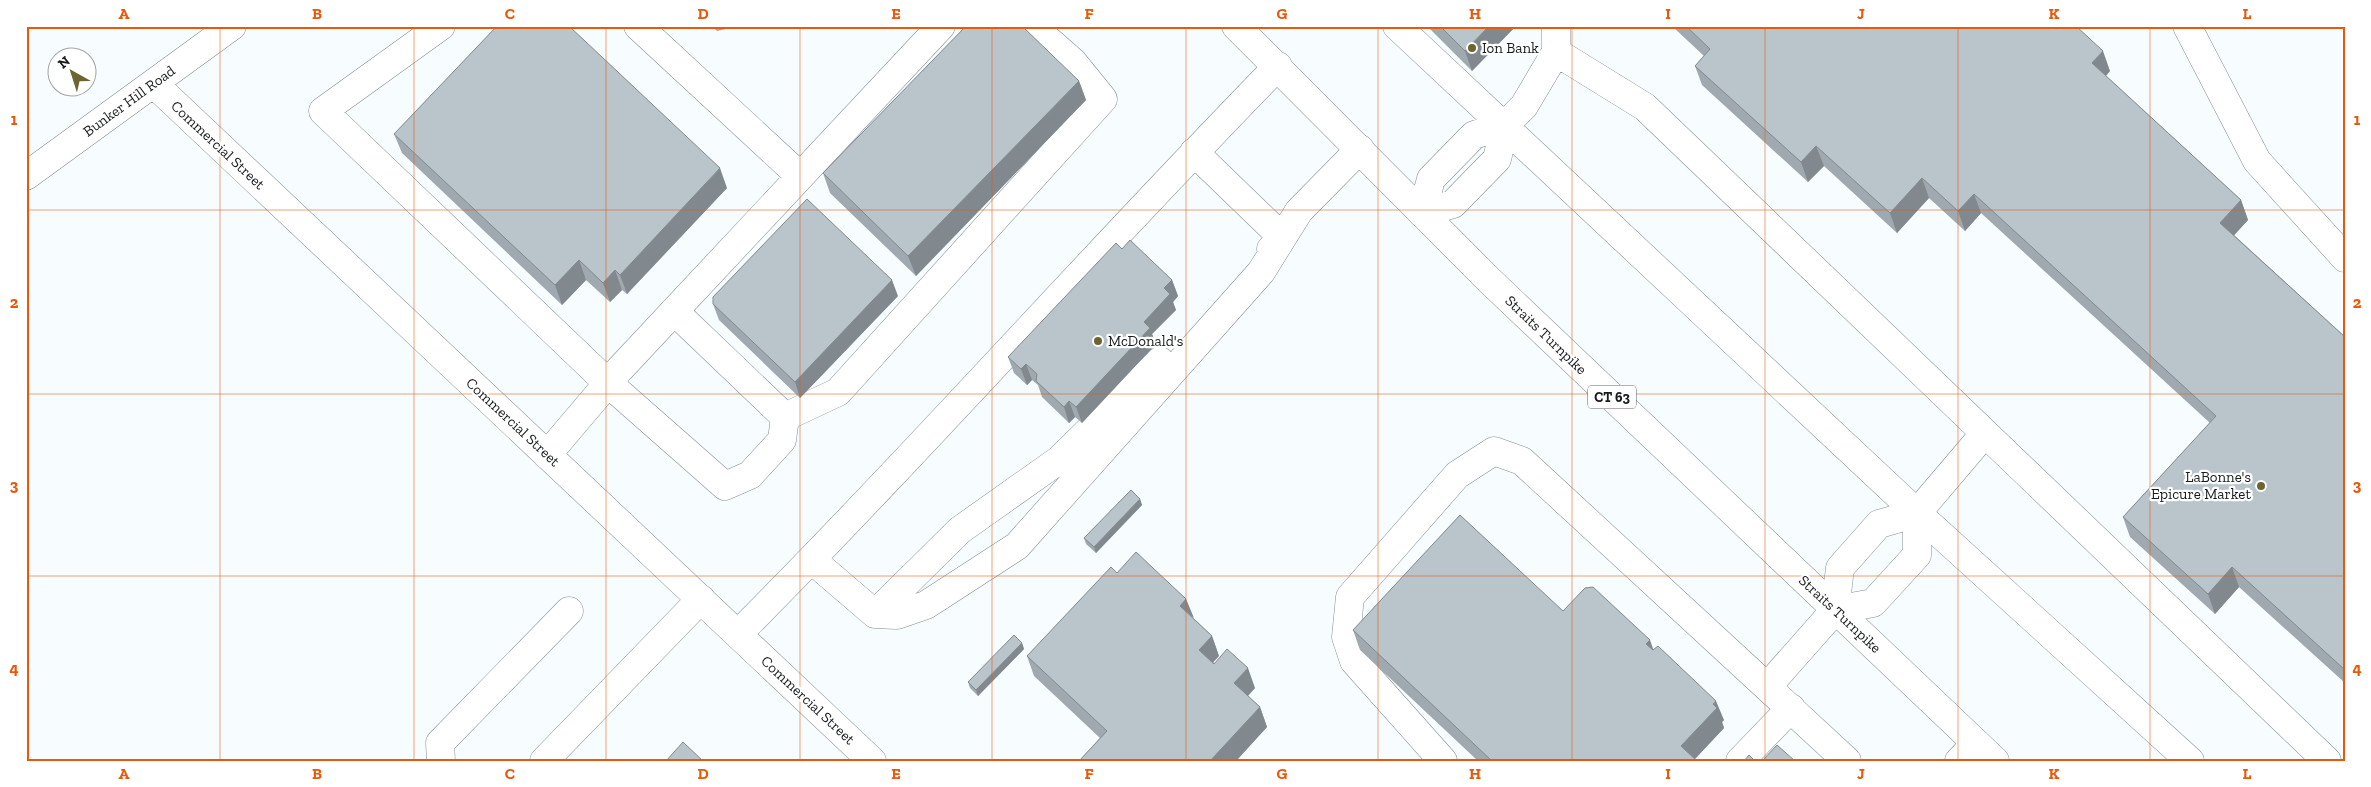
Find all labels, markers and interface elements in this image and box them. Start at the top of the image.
text: A [119,4,130,23]
text: B [312,4,322,23]
text: C [505,4,515,23]
text: D [697,4,709,23]
text: E [891,4,901,23]
text: F [1084,4,1094,23]
text: G [1277,4,1288,23]
text: H [1469,4,1481,23]
text: I [1665,4,1671,23]
text: J [1857,4,1865,23]
text: K [2049,4,2060,23]
text: L [2243,4,2252,23]
place label: Ion Bank [1482,39,1539,57]
marker: Ion Bank [1466,42,1478,54]
north arrow [48,48,98,98]
text: N [55,52,74,72]
street label: Bunker Hill Road [79,61,179,140]
street label: Commercial Street [167,97,269,193]
text: 1 [11,110,18,129]
text: 1 [2354,110,2361,129]
street label: Straits Turnpike [1502,292,1590,378]
text: 2 [10,293,19,312]
text: 2 [2353,293,2362,312]
place label: McDonald's [1108,332,1183,350]
marker: McDonald's [1092,335,1104,347]
street label: Commercial Street [462,374,564,470]
road number: CT 63 [1588,386,1636,408]
place label: LaBonne's Epicure Market [2151,468,2251,503]
text: 3 [10,476,19,495]
text: 3 [2353,476,2362,495]
marker: LaBonne's Epicure Market [2255,480,2267,492]
street label: Straits Turnpike [1795,571,1885,657]
street label: Commercial Street [757,652,859,748]
text: 4 [9,659,19,678]
text: 4 [2352,659,2362,678]
text: A [119,764,130,783]
text: B [312,764,322,783]
text: C [505,764,515,783]
text: D [697,764,709,783]
text: E [891,764,901,783]
text: F [1084,764,1094,783]
text: G [1277,764,1288,783]
text: H [1469,764,1481,783]
text: I [1665,764,1671,783]
text: J [1857,764,1865,783]
text: K [2049,764,2060,783]
text: L [2243,764,2252,783]

